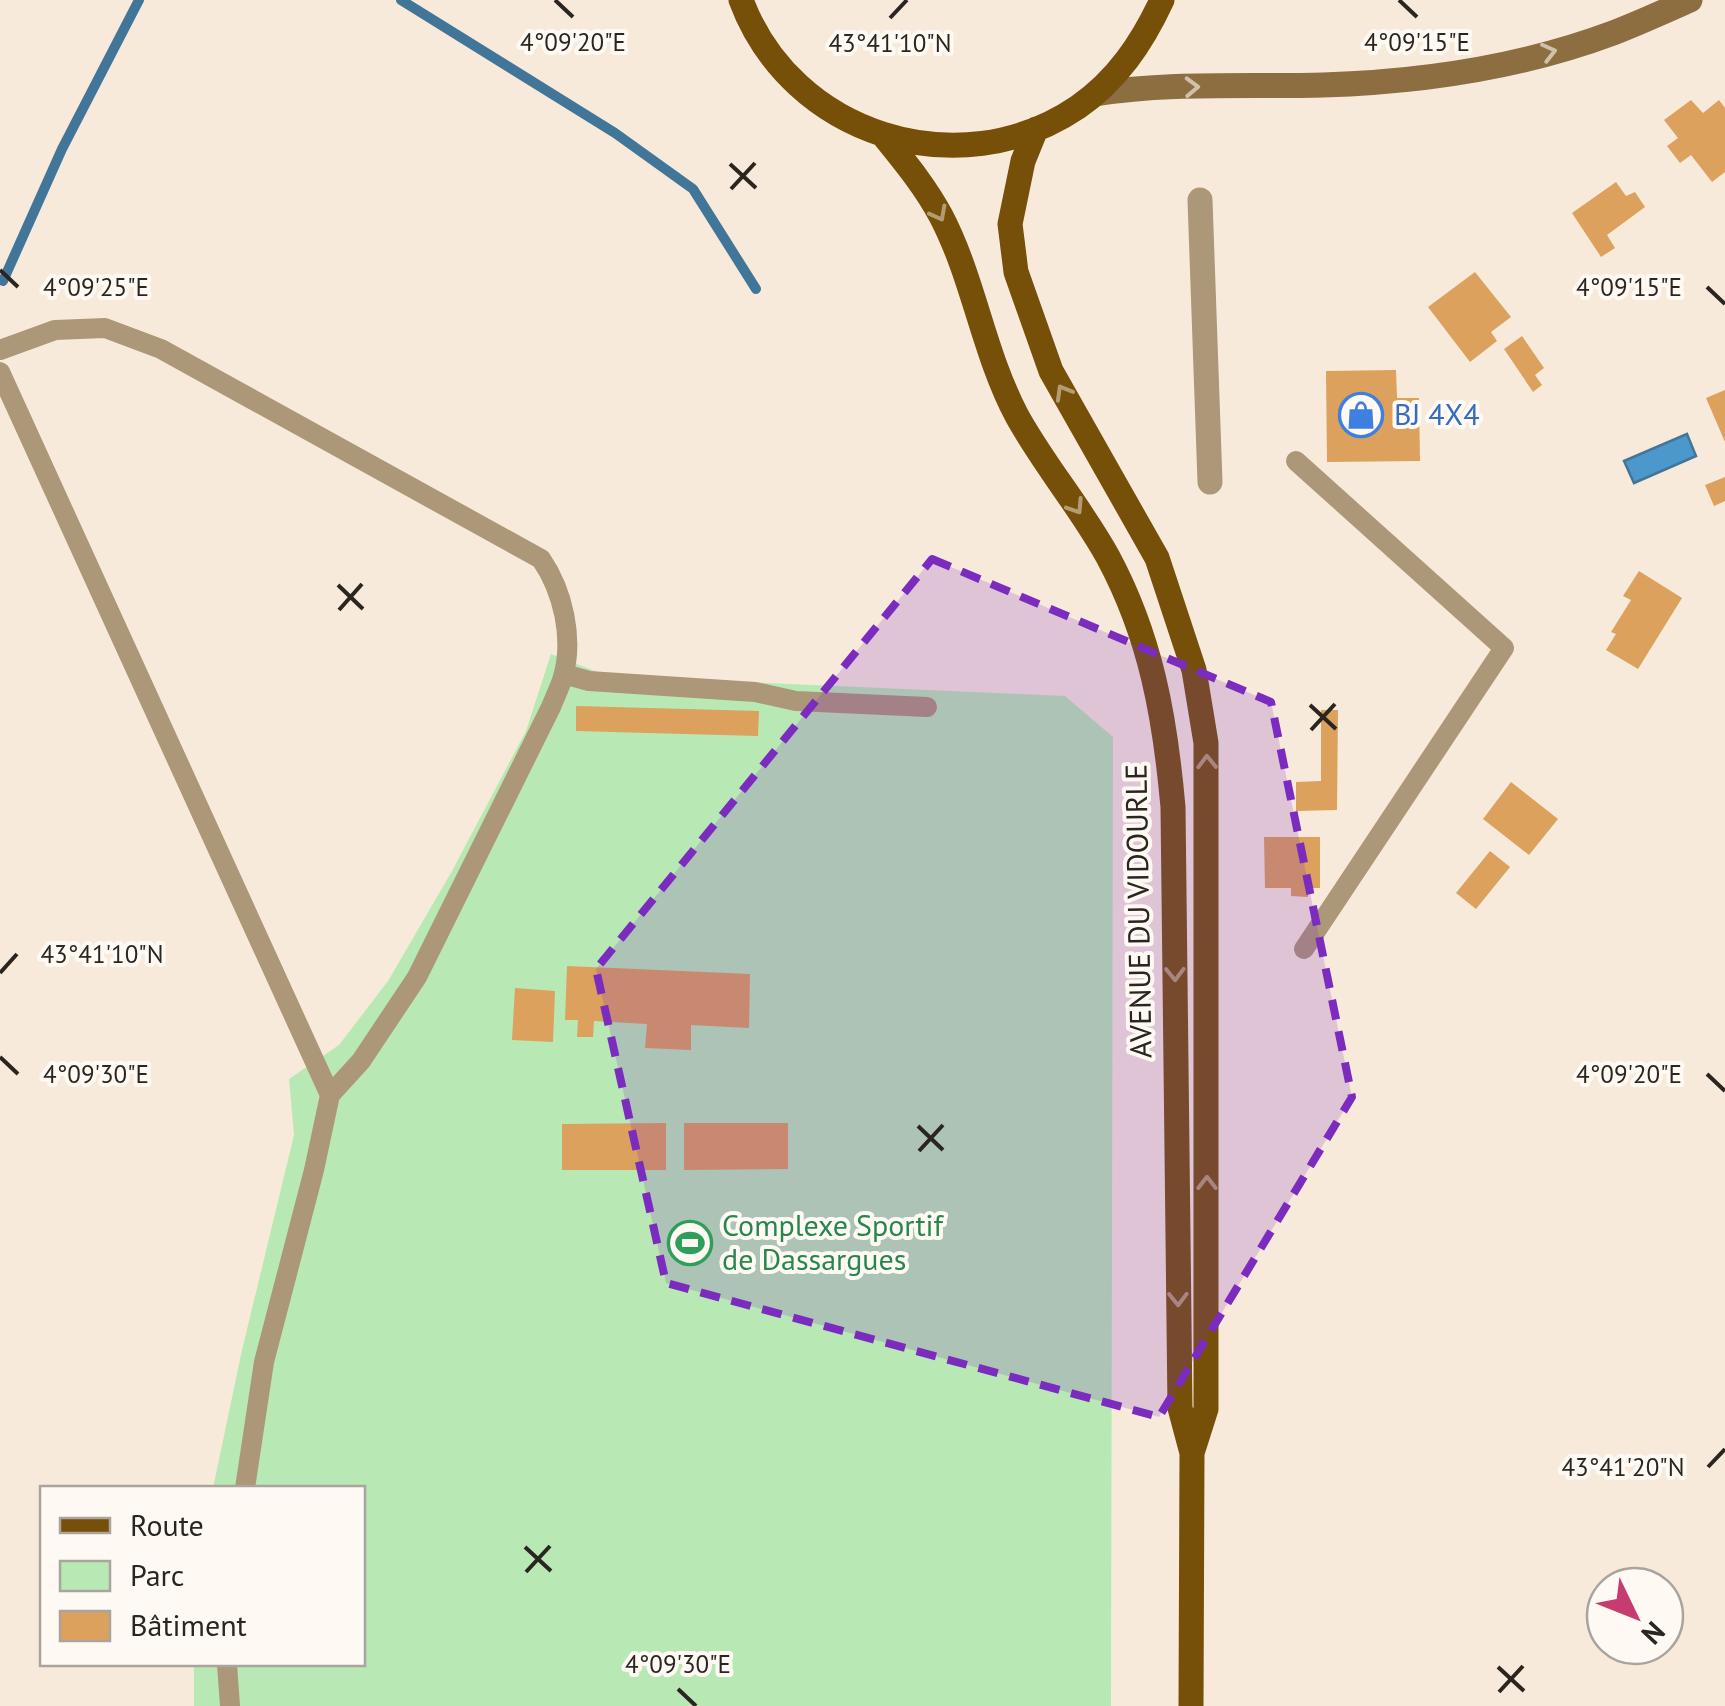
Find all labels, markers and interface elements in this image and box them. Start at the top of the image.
text: 4°09'20"E [520,26,626,58]
text: 4°09'15"E [1364,26,1470,58]
text: 43°41'10"N [828,27,952,59]
one-way arrow [1540,43,1557,64]
one-way arrow [1185,76,1201,97]
one-way arrow [927,204,946,222]
text: 4°09'25"E [43,271,149,303]
text: 4°09'15"E [1576,271,1682,303]
one-way arrow [1056,385,1075,403]
shop icon: BJ 4X4 [1338,392,1384,438]
place label: BJ 4X4 [1394,394,1480,433]
one-way arrow [1063,497,1082,515]
one-way arrow [1196,754,1217,770]
street label: AVENUE DU VIDOURLE [1115,764,1160,1059]
text: 43°41'10"N [40,938,164,970]
one-way arrow [1164,966,1186,982]
text: 4°09'30"E [43,1058,149,1090]
text: 4°09'20"E [1576,1058,1682,1090]
one-way arrow [1196,1174,1218,1190]
place label: Complexe Sportif de Dassargues [722,1205,945,1278]
sports icon: Complexe Sportif de Dassargues [667,1220,713,1266]
one-way arrow [1168,1291,1189,1307]
text: 43°41'20"N [1561,1451,1685,1483]
legend [40,1486,365,1666]
text: Route [130,1505,204,1544]
text: Parc [130,1555,184,1594]
north arrow [1585,1566,1685,1666]
text: Bâtiment [130,1605,247,1644]
text: N [1634,1614,1673,1653]
text: 4°09'30"E [625,1648,731,1680]

